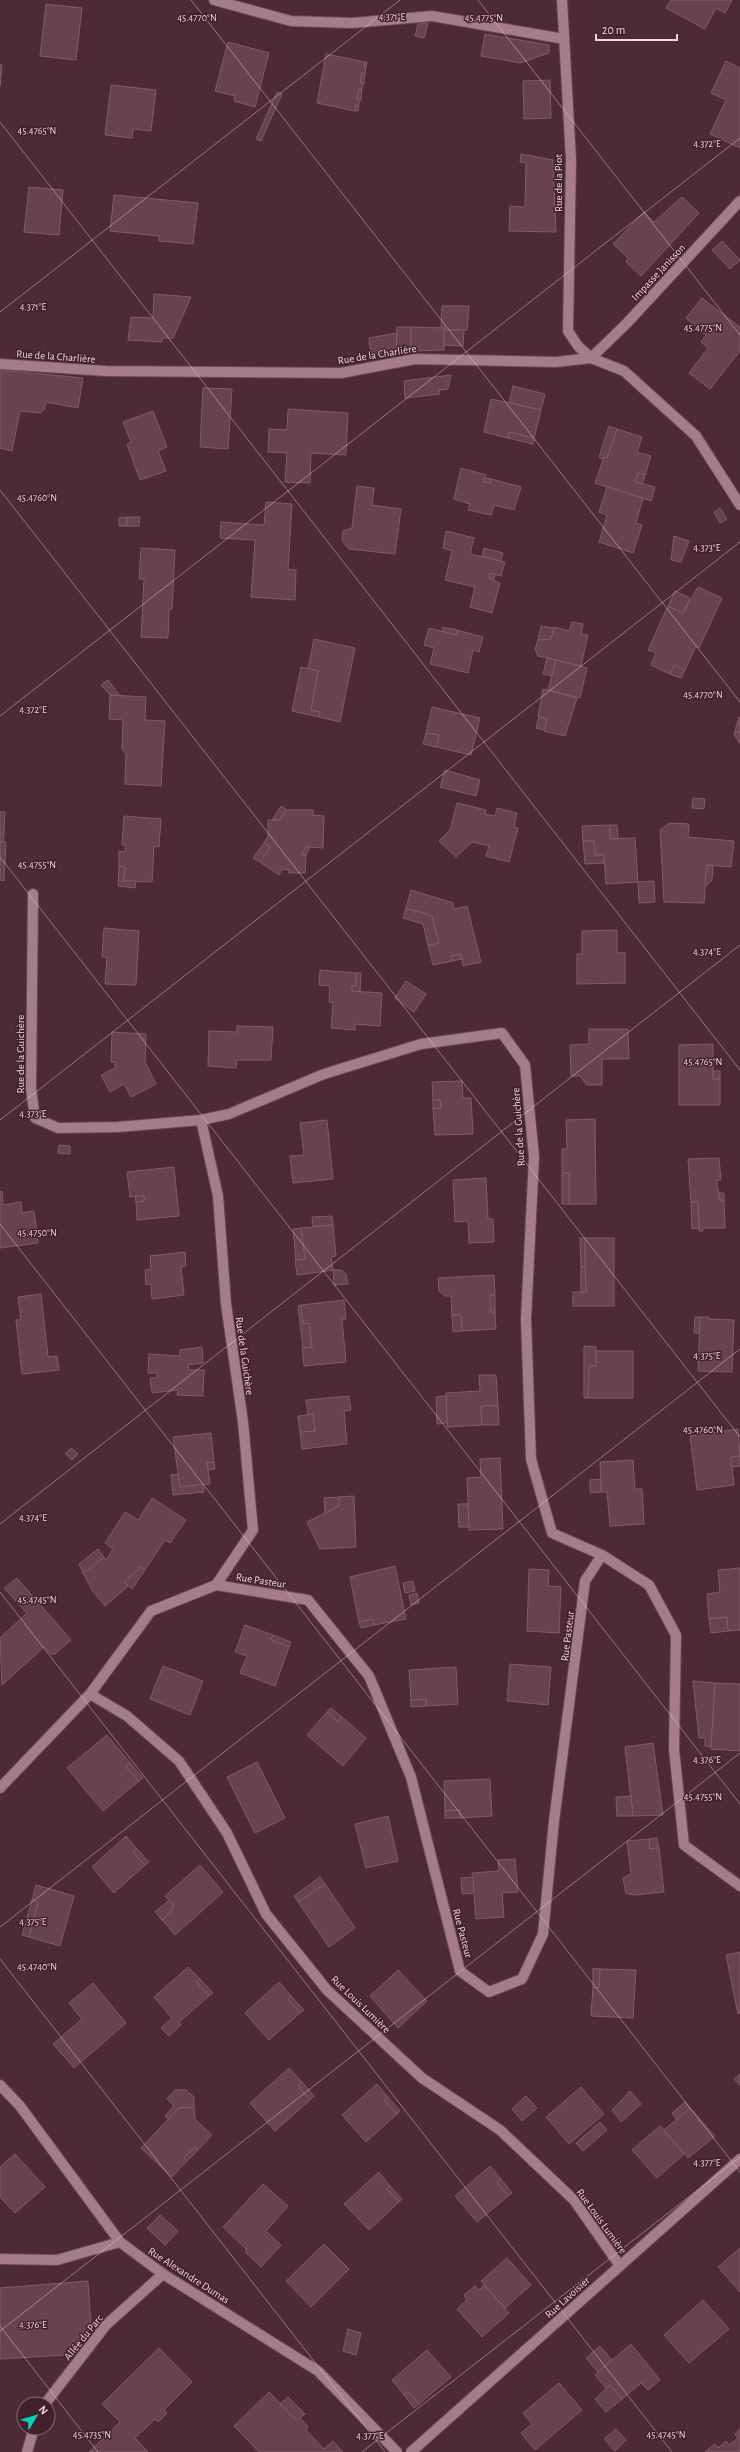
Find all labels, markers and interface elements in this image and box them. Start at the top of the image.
text: 4.371°E [379,12,405,22]
text: 45.4770°N [177,13,217,23]
text: 45.4775°N [465,13,503,23]
scale bar [596,16,677,42]
text: 20 m [602,24,625,36]
text: 45.4765°N [18,126,56,136]
text: 4.372°E [693,139,721,149]
street label: Rue de la Piot [553,154,564,212]
street label: Impasse Janisson [629,242,687,303]
text: 4.371°E [20,302,46,312]
text: 45.4775°N [684,323,722,333]
street label: Rue de la Charlière [337,343,417,366]
street label: Rue de la Charlière [16,348,96,365]
text: 45.4760°N [17,493,57,503]
text: 4.373°E [693,543,721,553]
text: 45.4770°N [683,690,723,700]
text: 4.372°E [19,705,47,715]
text: 45.4755°N [18,860,56,870]
text: 4.374°E [693,947,721,957]
street label: Rue de la Guichère [15,1015,26,1093]
text: 45.4765°N [684,1057,722,1067]
street label: Rue de la Guichère [510,1087,527,1167]
text: 4.373°E [19,1109,47,1119]
text: 45.4750°N [17,1228,57,1238]
street label: Rue de la Guichère [234,1316,255,1396]
text: 4.375°E [693,1351,721,1361]
text: 45.4760°N [683,1425,723,1435]
text: 4.374°E [19,1513,47,1523]
street label: Rue Pasteur [235,1571,287,1590]
text: 45.4745°N [17,1595,57,1605]
street label: Rue Pasteur [559,1610,576,1662]
text: 4.376°E [693,1755,721,1765]
text: 45.4755°N [684,1792,722,1802]
street label: Rue Pasteur [451,1907,474,1959]
text: 4.375°E [19,1917,47,1927]
text: 45.4740°N [17,1962,57,1972]
street label: Rue Louis Lumière [329,1973,392,2035]
text: 4.377°E [693,2158,721,2168]
street label: Rue Louis Lumière [574,2187,629,2256]
street label: Rue Alexandre Dumas [146,2245,231,2306]
street label: Rue Lavoisier [543,2274,592,2320]
street label: Allée du Parc [62,2312,105,2362]
text: 4.376°E [19,2320,47,2330]
north arrow [16,2396,56,2436]
text: N [37,2404,50,2417]
text: 45.4735°N [73,2430,111,2440]
text: 45.4745°N [646,2430,686,2440]
text: 4.377°E [356,2431,384,2441]

